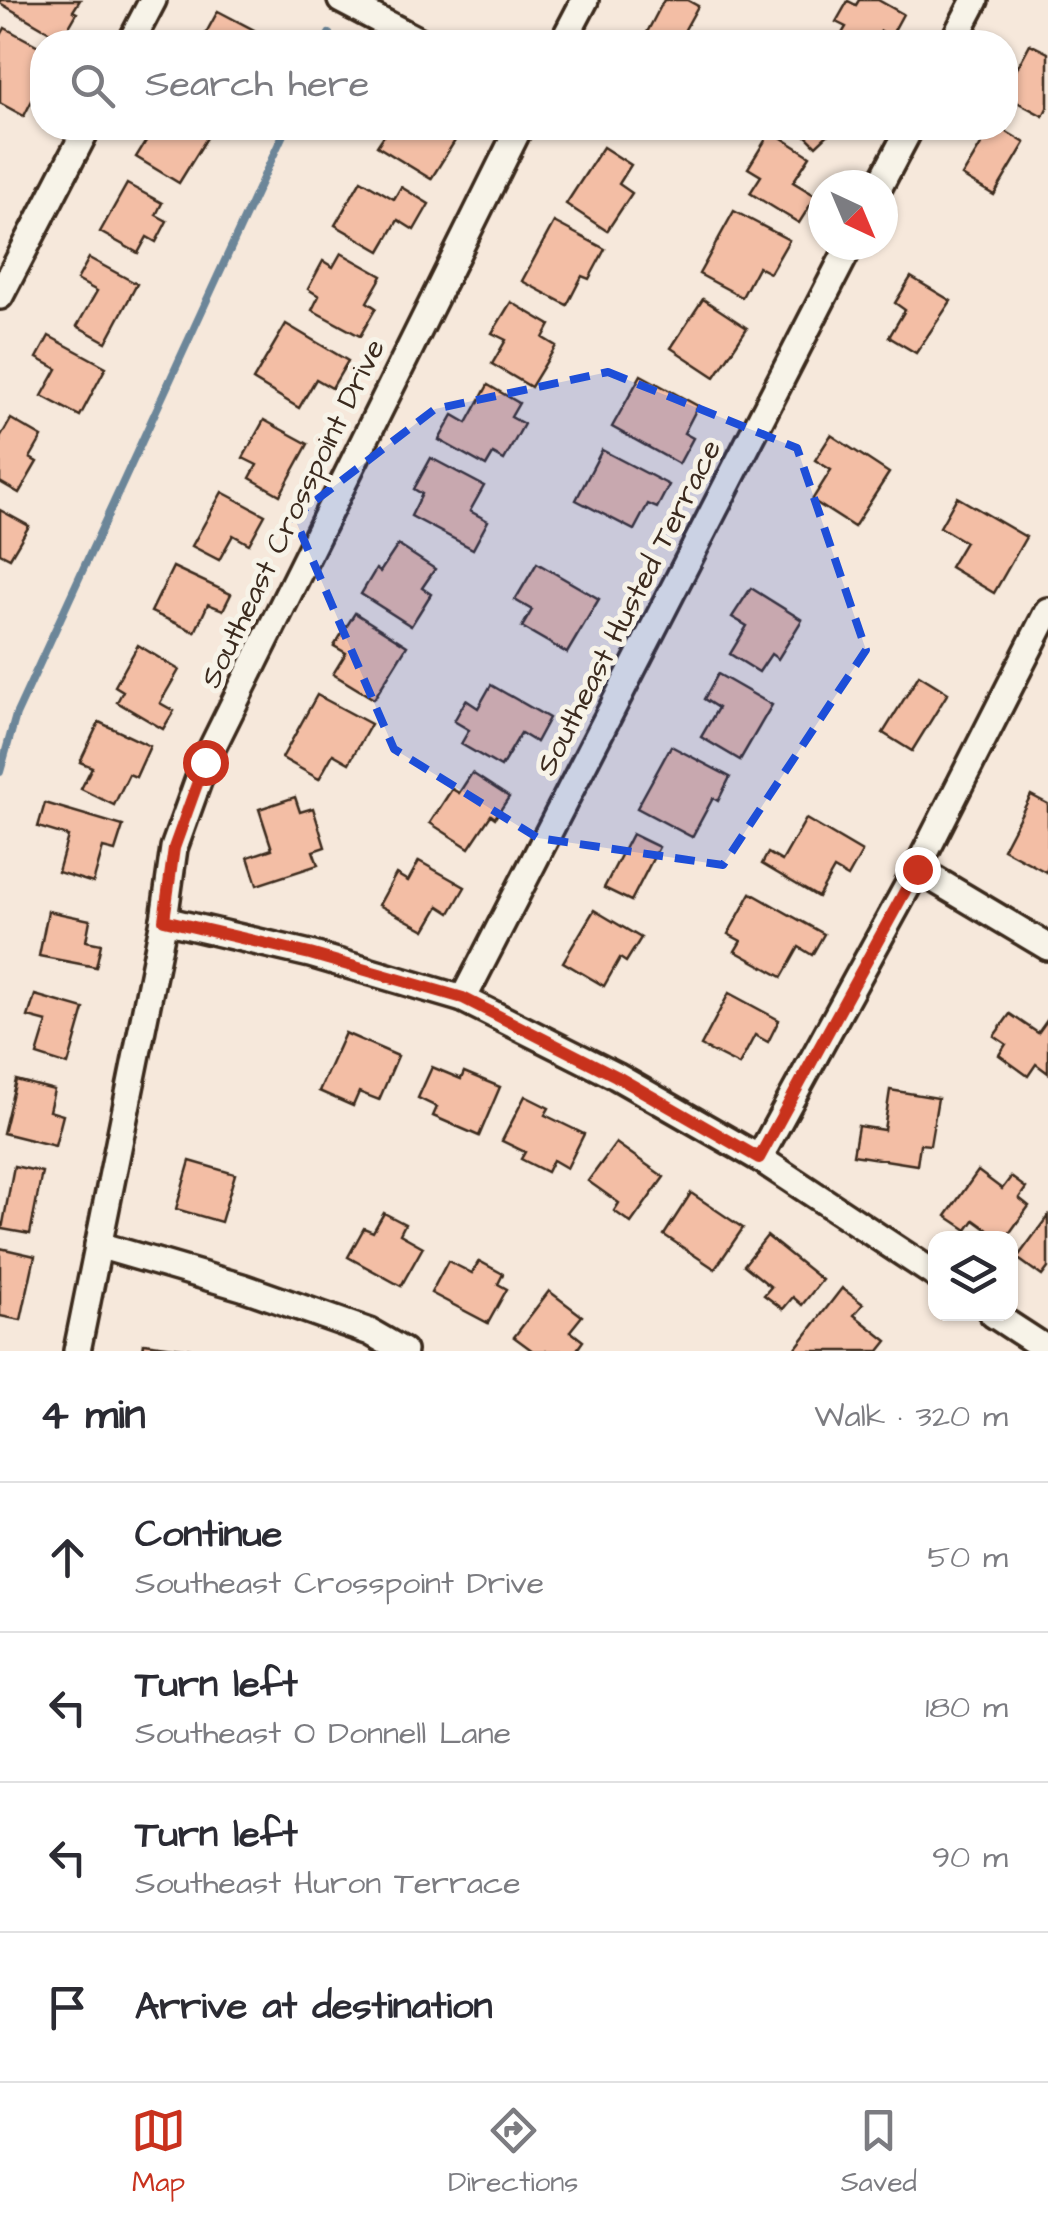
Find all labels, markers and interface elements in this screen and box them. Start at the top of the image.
search box [30,30,1018,140]
icon: search [65,58,120,113]
text: Search here [145,59,369,111]
north arrow [808,170,898,260]
street label: Southeast Crosspoint Drive [190,332,396,695]
street label: Southeast Husted Terrace [526,432,732,783]
route start [183,740,229,786]
route end [895,847,941,893]
map controls [928,1231,1018,1321]
button: layers [928,1231,1018,1321]
text: 4 min [40,1387,145,1445]
text: Walk · 320 m [814,1394,1008,1439]
text: Continue [135,1509,282,1561]
icon: ahead [40,1530,95,1585]
text: 50 m [927,1535,1008,1580]
text: Southeast Crosspoint Drive [135,1561,544,1606]
text: Turn left [135,1659,298,1711]
icon: left [40,1680,95,1735]
text: 180 m [925,1685,1008,1730]
text: Southeast O Donnell Lane [135,1711,511,1756]
text: Turn left [135,1809,298,1861]
icon: left [40,1830,95,1885]
text: 90 m [932,1835,1008,1880]
text: Southeast Huron Terrace [135,1861,521,1906]
icon: arrive [40,1980,95,2035]
text: Arrive at destination [135,1981,492,2033]
tab: Map [131,2103,186,2202]
tab: Directions [448,2103,578,2202]
tab: Saved [841,2103,917,2202]

